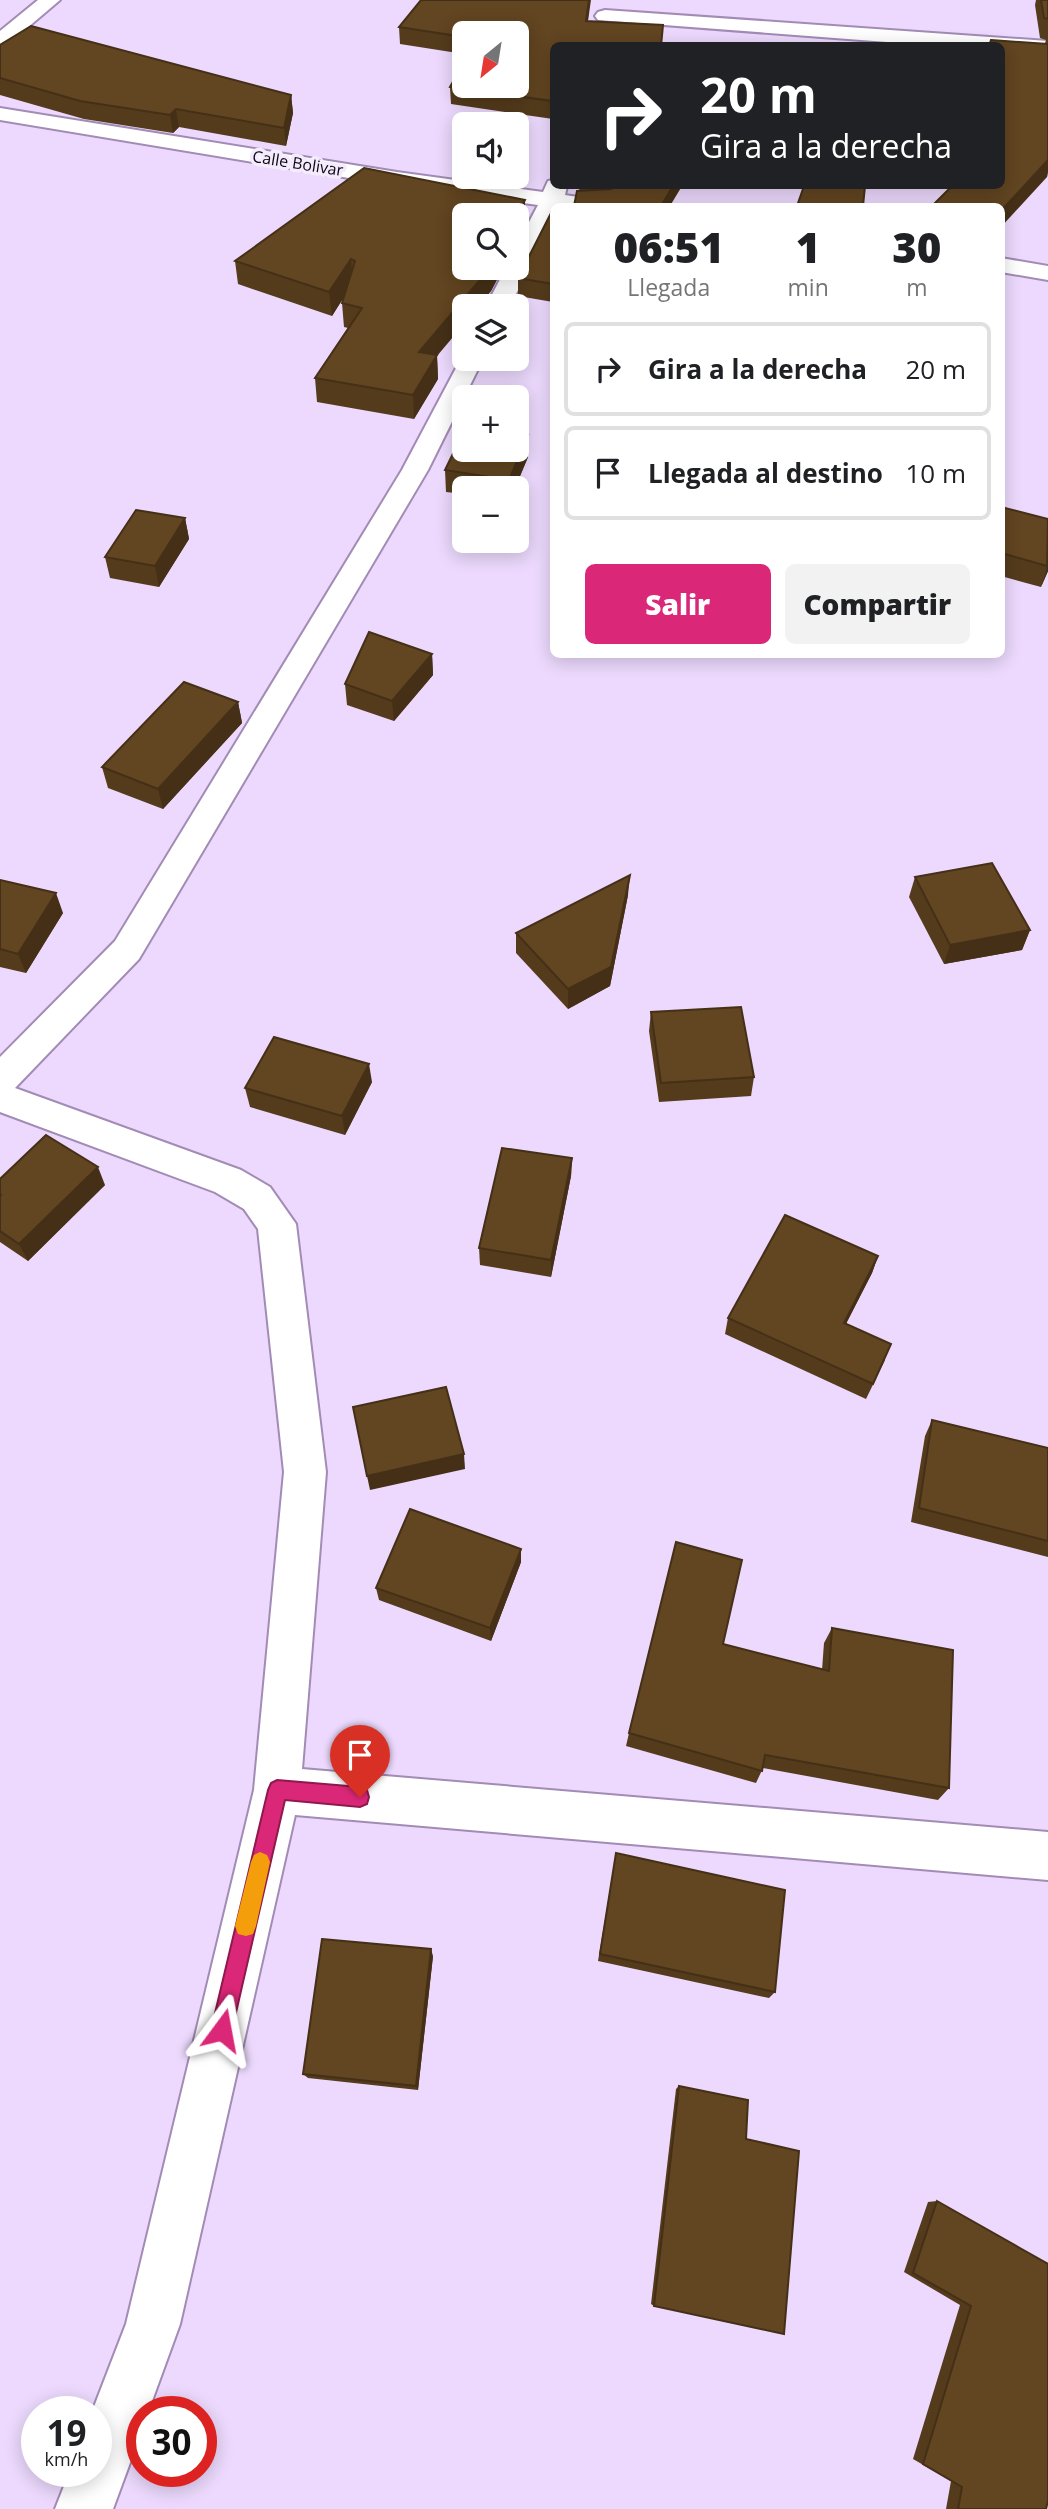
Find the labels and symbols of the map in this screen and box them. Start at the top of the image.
north arrow [452,21,528,98]
street label: Calle Bolivar [251,145,345,181]
pin [330,1725,390,1797]
position arrow [185,1993,259,2067]
speed limit sign: 30 [126,2396,217,2487]

